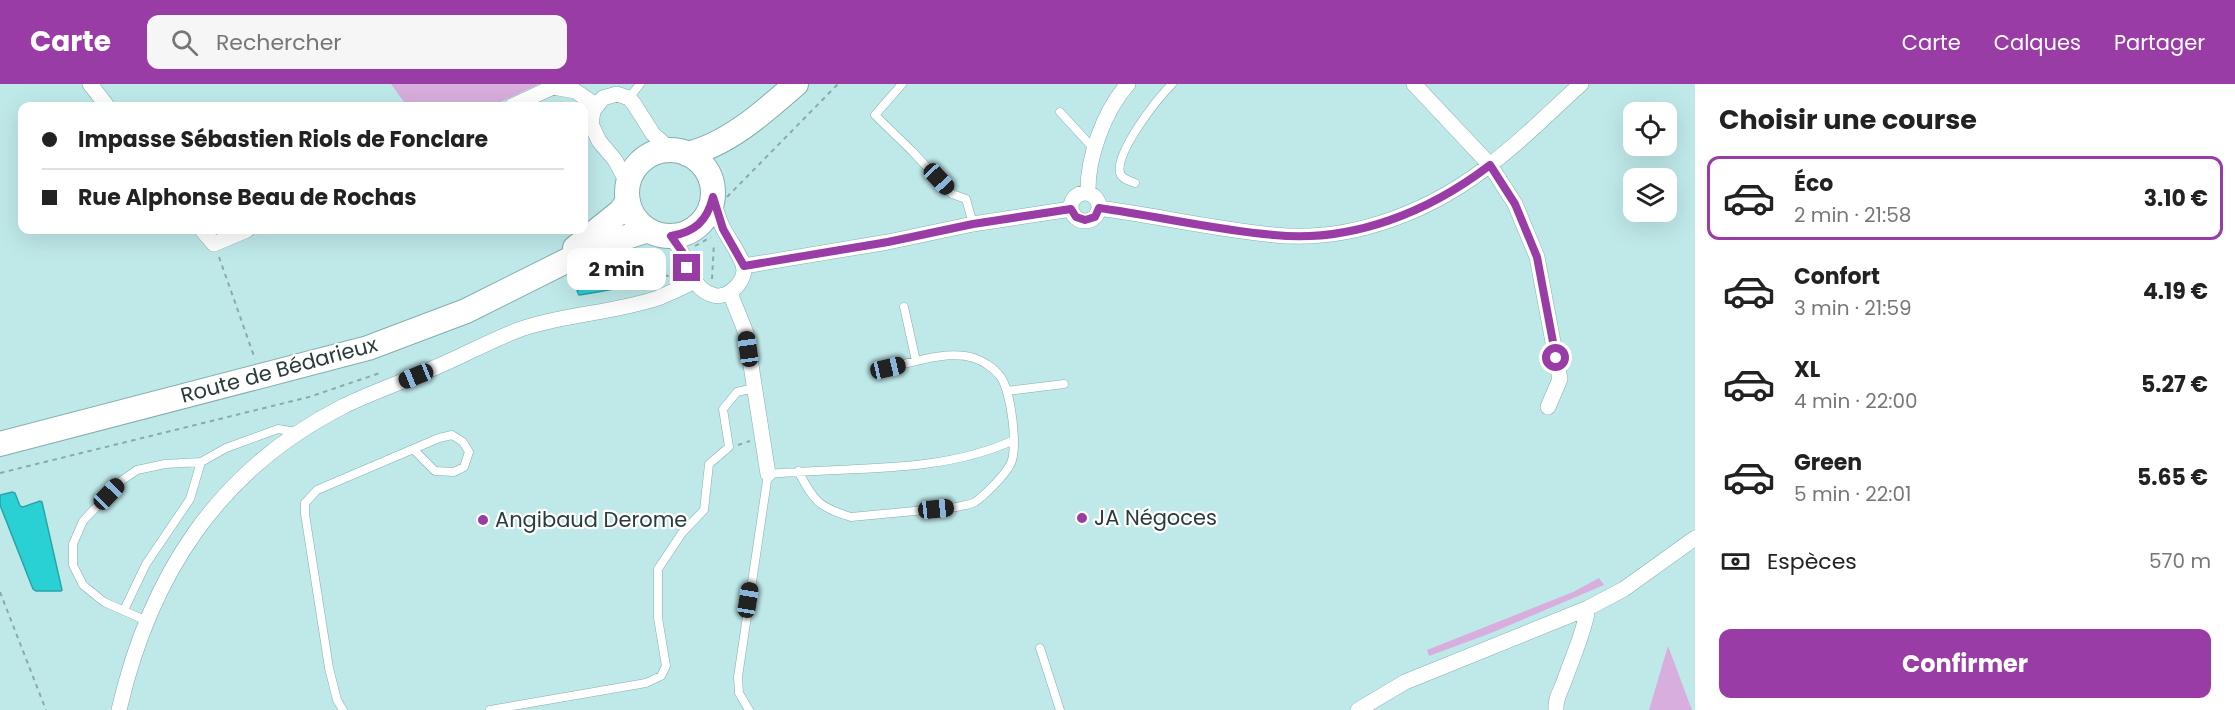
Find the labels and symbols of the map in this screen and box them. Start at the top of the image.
car [920,160,958,198]
callout: 2 min [567,247,666,289]
route end [673,254,700,281]
street label: Route de Bédarieux [177,329,380,410]
car [737,330,759,368]
route start [1542,344,1569,371]
car [868,355,908,381]
car [396,361,436,391]
car [90,475,128,513]
car [917,498,955,520]
place label: JA Négoces [1094,503,1217,532]
place label: Angibaud Derome [495,505,687,534]
marker: JA Négoces [1075,511,1089,525]
marker: Angibaud Derome [476,513,490,527]
car [736,581,760,619]

